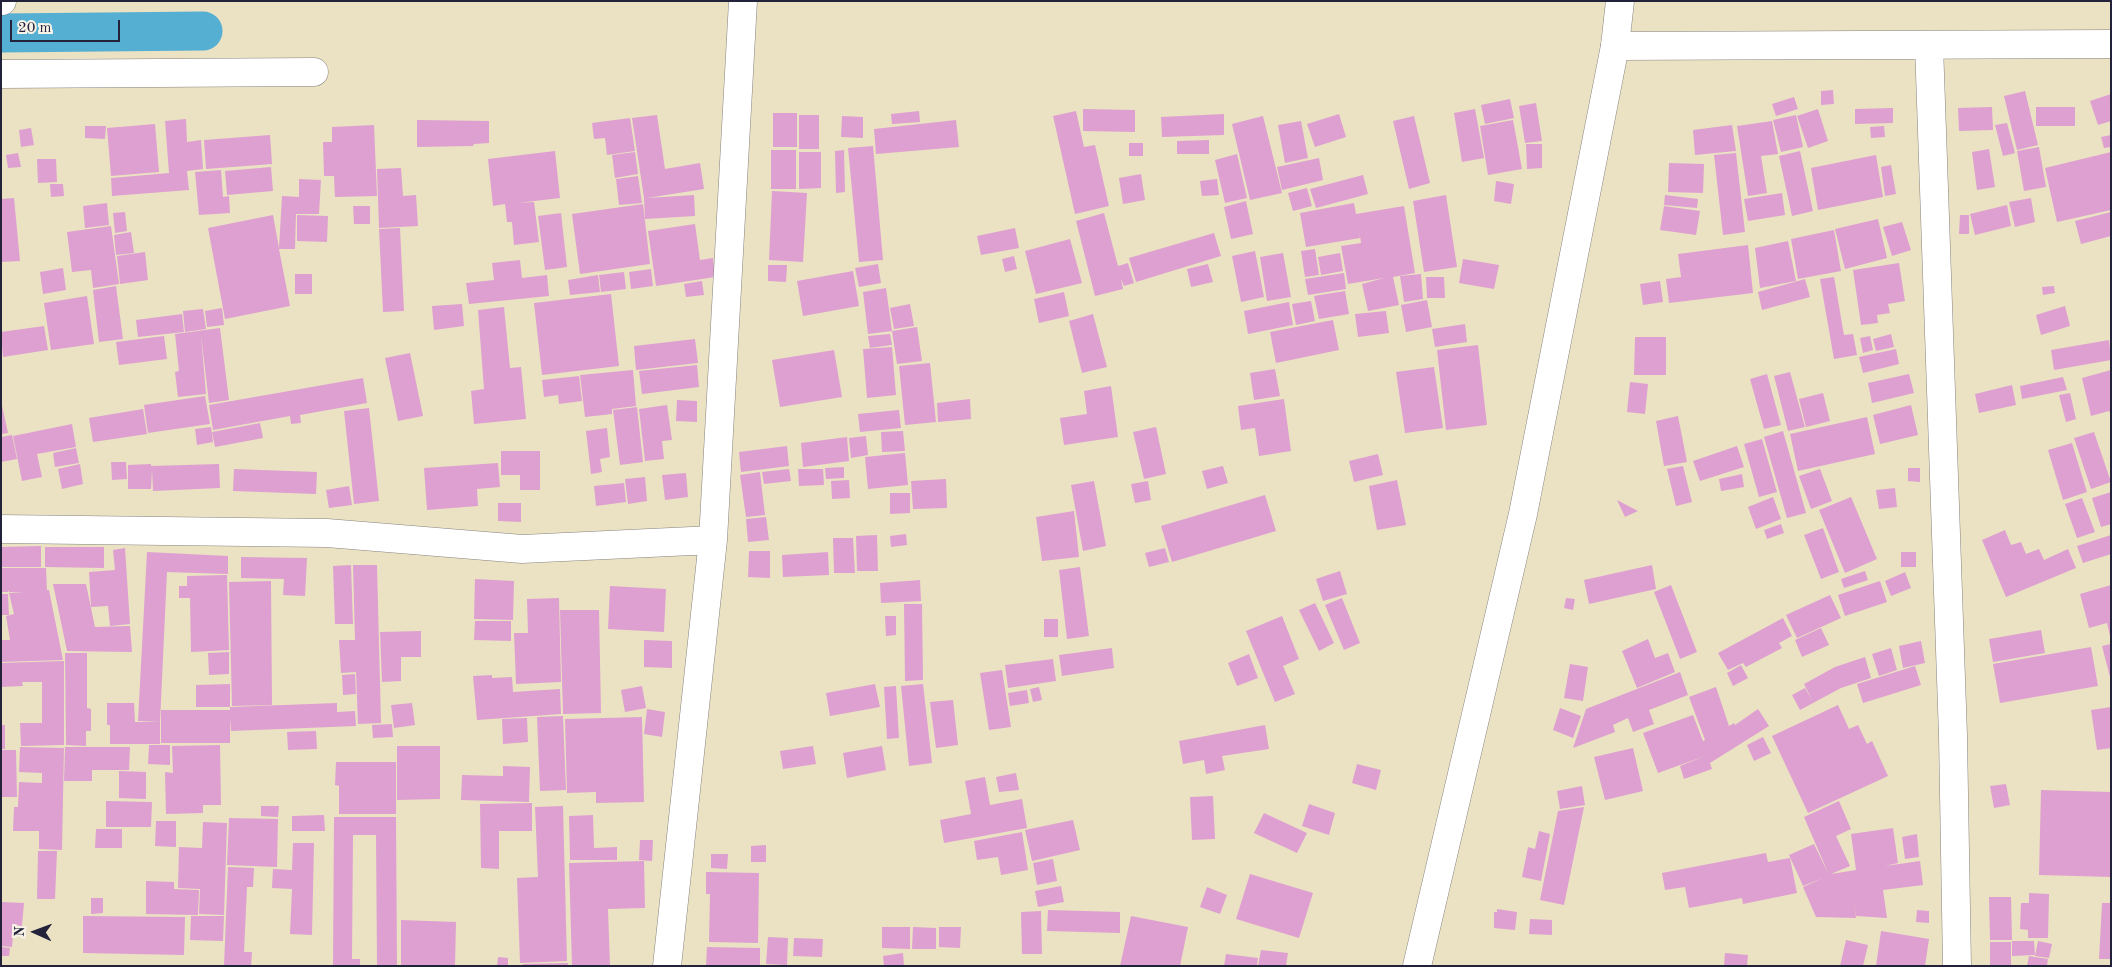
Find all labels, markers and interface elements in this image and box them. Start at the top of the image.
scale bar [12,10,122,42]
text: 20 m [18,21,52,36]
north arrow [10,907,60,957]
text: N [13,926,27,937]

